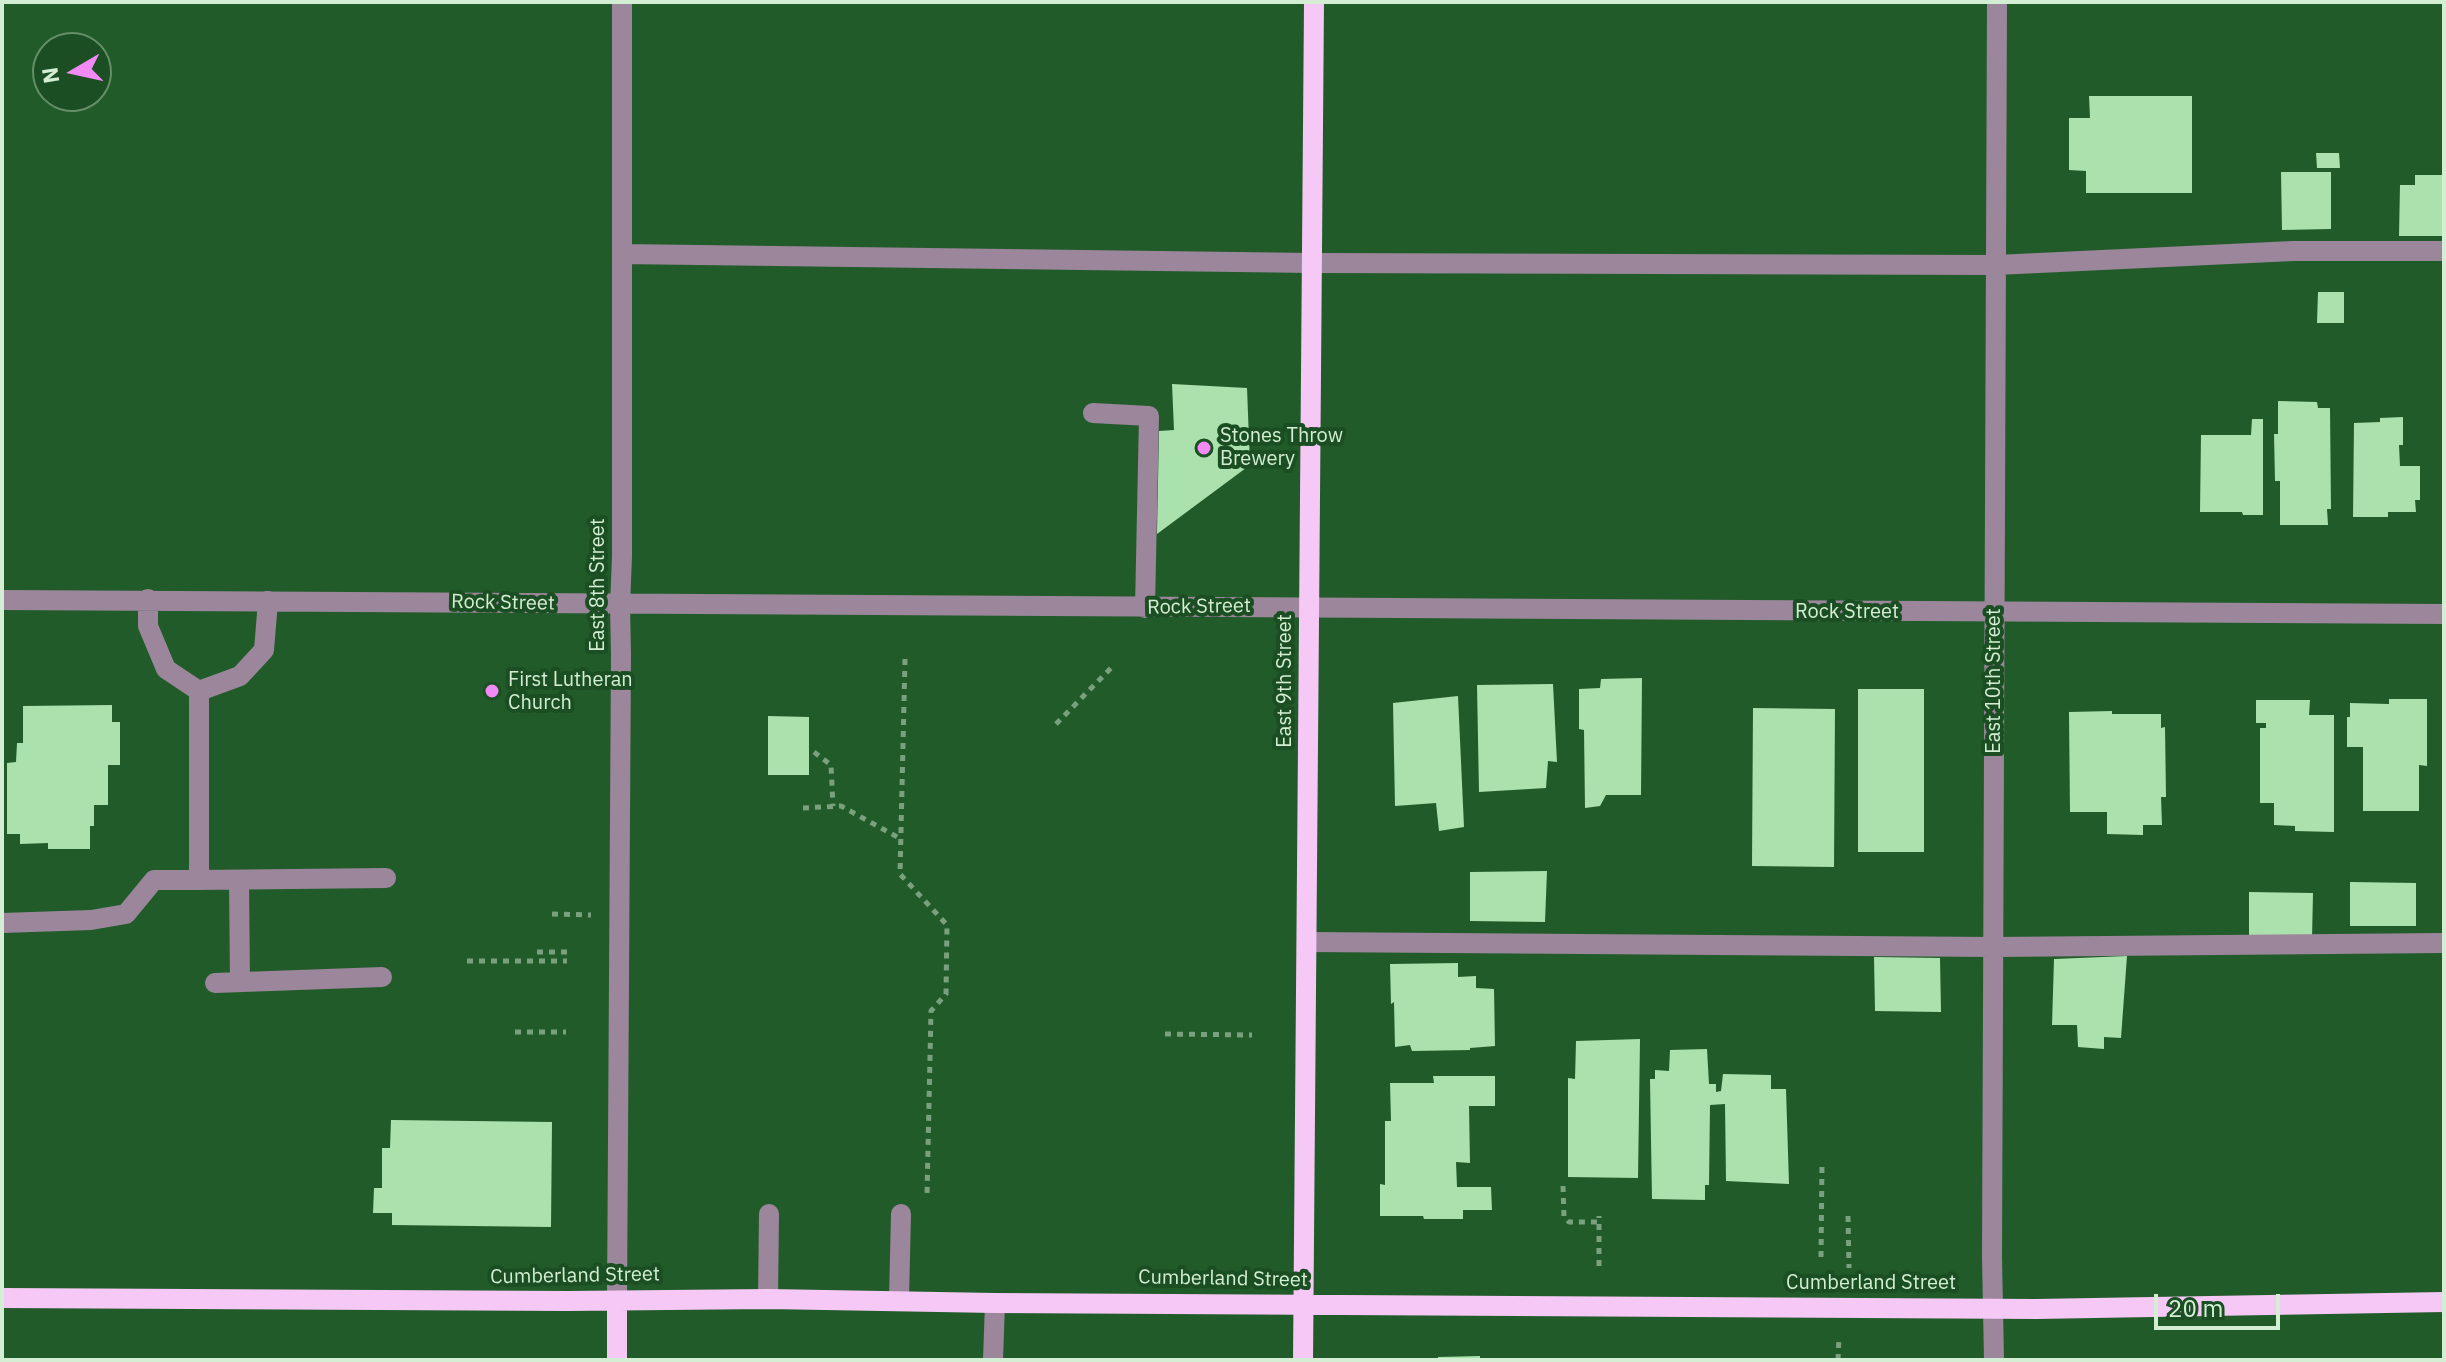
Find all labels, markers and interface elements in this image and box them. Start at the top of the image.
north arrow [32,32,112,112]
text: N [34,65,65,86]
place label: Stones Throw Brewery [1220,424,1343,471]
marker: Stones Throw Brewery [1195,439,1213,457]
street label: East 8th Street [586,518,610,652]
street label: Rock Street [451,590,555,616]
street label: Rock Street [1147,594,1251,620]
street label: Rock Street [1795,600,1899,624]
street label: East 10th Street [1982,608,2006,754]
street label: East 9th Street [1273,614,1297,748]
place label: First Lutheran Church [508,668,633,715]
marker: First Lutheran Church [483,682,501,700]
street label: Cumberland Street [490,1263,660,1289]
street label: Cumberland Street [1138,1266,1308,1292]
street label: Cumberland Street [1786,1271,1956,1295]
scale bar [2158,1278,2284,1328]
text: 20 m [2168,1292,2223,1324]

